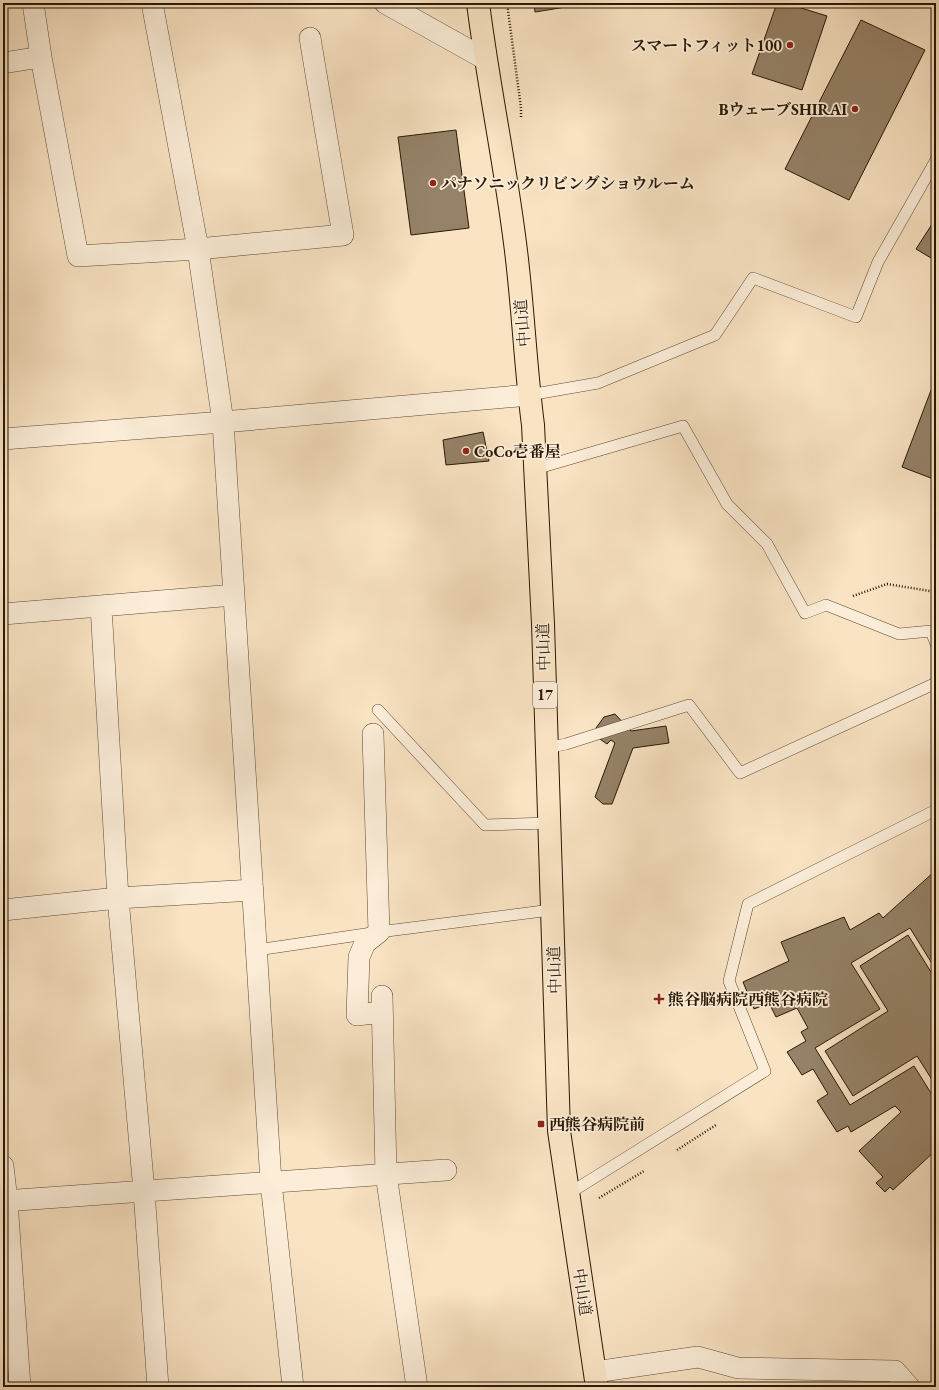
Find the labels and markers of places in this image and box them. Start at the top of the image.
place label: スマートフィット100 [631,35,783,56]
marker: スマートフィット100 [785,40,795,50]
place label: BウェーブSHIRAI [718,99,847,120]
marker: BウェーブSHIRAI [850,104,860,114]
place label: パナソニックリビングショウルーム [441,173,695,194]
marker: パナソニックリビングショウルーム [428,178,438,188]
place label: CoCo壱番屋 [474,441,561,462]
marker: CoCo壱番屋 [461,446,471,456]
place label: 熊谷脳病院西熊谷病院 [668,989,828,1010]
marker: 熊谷脳病院西熊谷病院 [653,993,665,1005]
place label: 西熊谷病院前 [549,1114,645,1135]
marker: 西熊谷病院前 [536,1119,546,1129]

